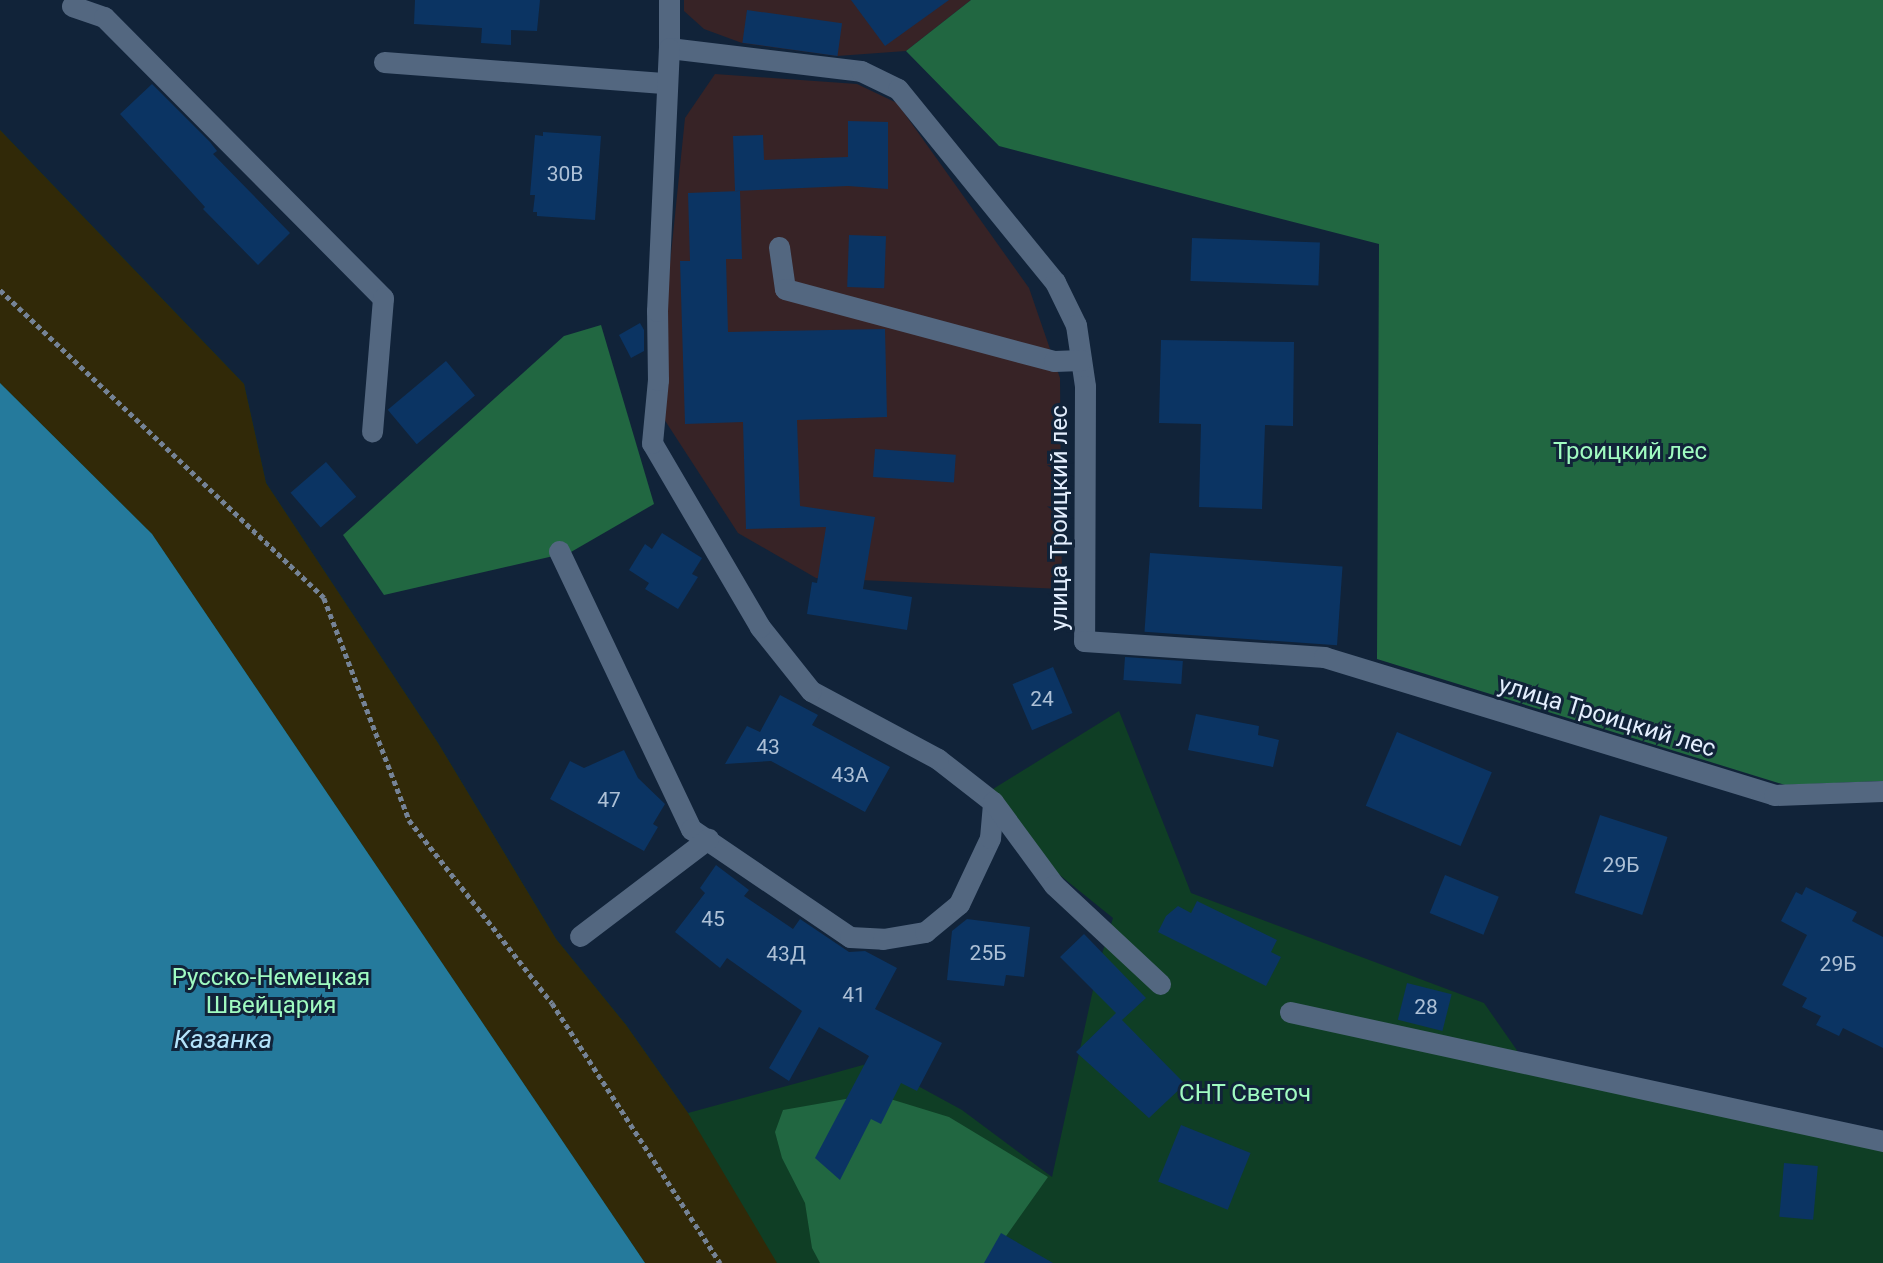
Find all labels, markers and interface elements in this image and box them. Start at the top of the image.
house number: 30В [547,161,583,187]
street label: улица Троицкий лес [1046,405,1074,631]
park label: Троицкий лес [1553,438,1707,466]
street label: улица Троицкий лес [1495,670,1719,764]
house number: 24 [1030,686,1054,712]
house number: 43 [756,734,780,760]
house number: 43А [831,762,869,788]
house number: 47 [597,787,621,813]
house number: 29Б [1603,852,1639,878]
house number: 45 [701,906,725,932]
house number: 25Б [970,940,1006,966]
house number: 43Д [766,941,806,967]
house number: 29Б [1820,951,1856,977]
park label: Русско-Немецкая Швейцария [172,964,370,1020]
house number: 41 [842,982,866,1008]
house number: 28 [1414,994,1438,1020]
water label: Казанка [174,1024,272,1056]
park label: СНТ Светоч [1179,1080,1311,1108]

